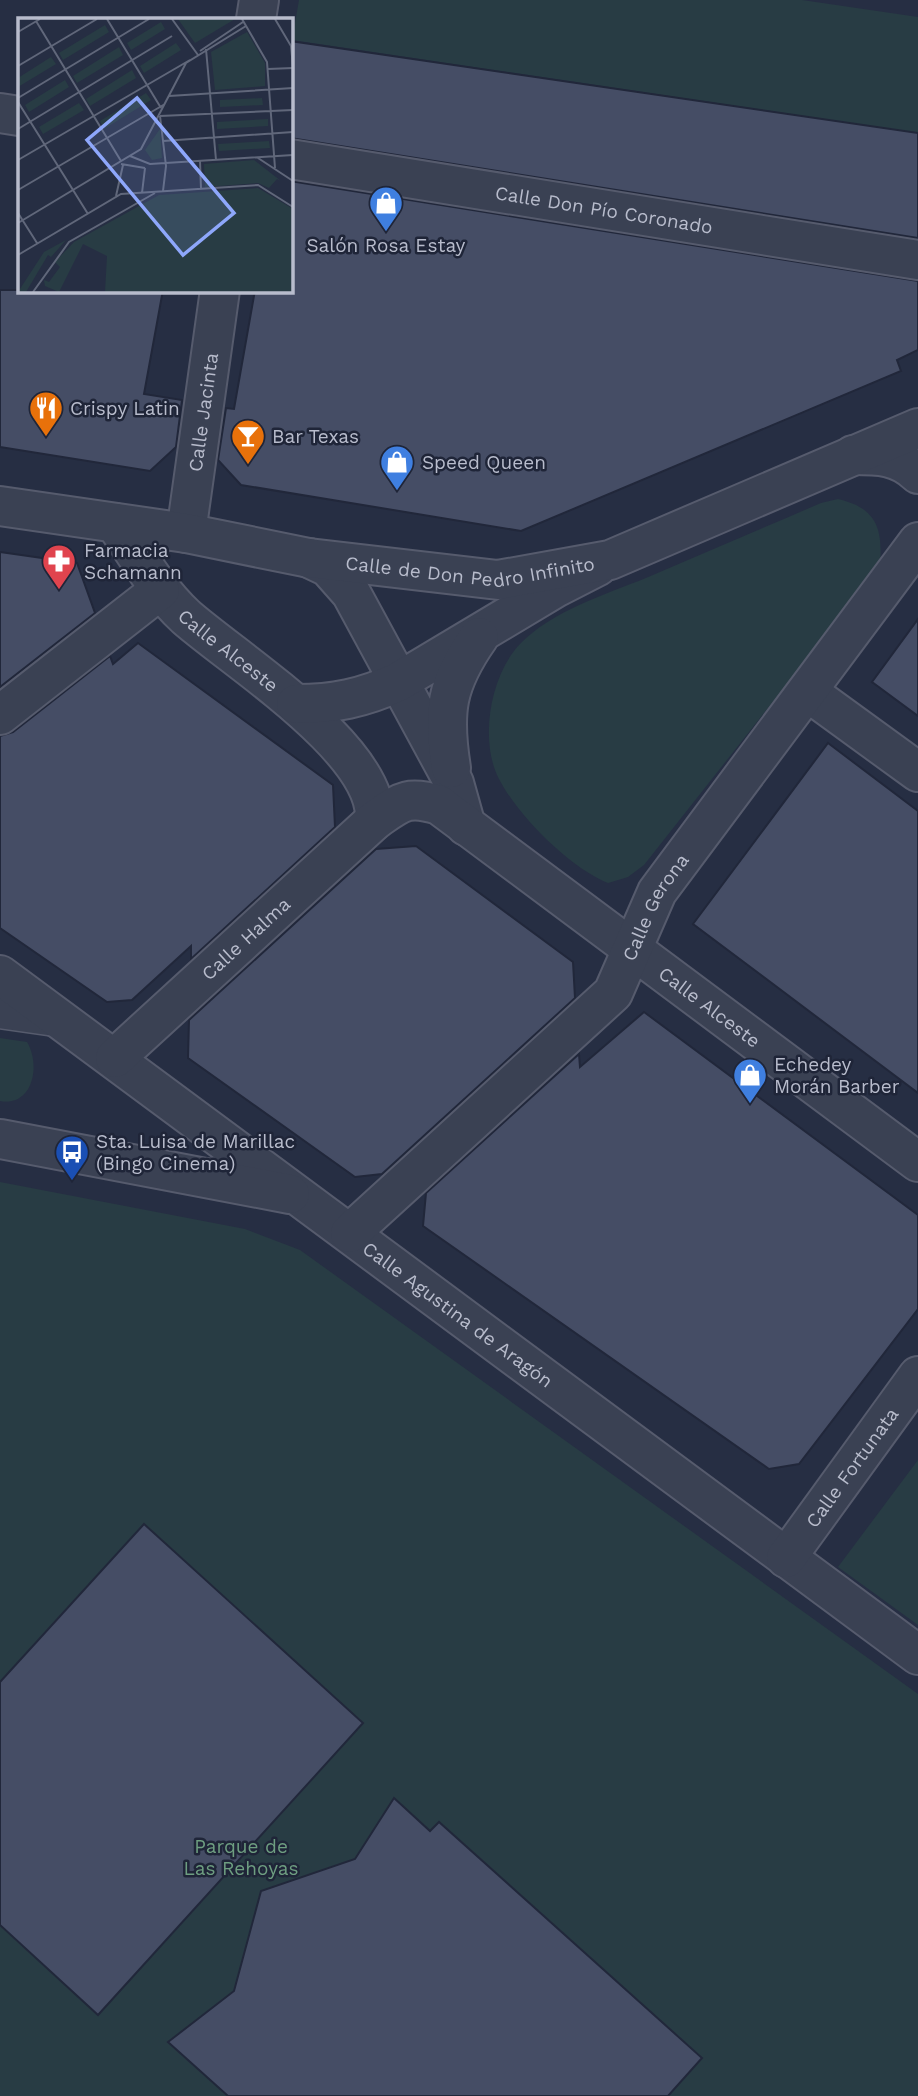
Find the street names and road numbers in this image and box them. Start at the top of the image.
street label: Calle Don Pío Coronado [494,181,714,238]
street label: Calle Jacinta [183,351,223,473]
street label: Calle de Don Pedro Infinito [344,551,596,592]
street label: Calle Alceste [173,604,283,697]
street label: Calle Gerona [617,849,693,964]
street label: Calle Halma [196,892,295,985]
street label: Calle Alceste [654,961,765,1052]
street label: Calle Agustina de Aragón [358,1236,558,1392]
street label: Calle Fortunata [801,1403,903,1532]

